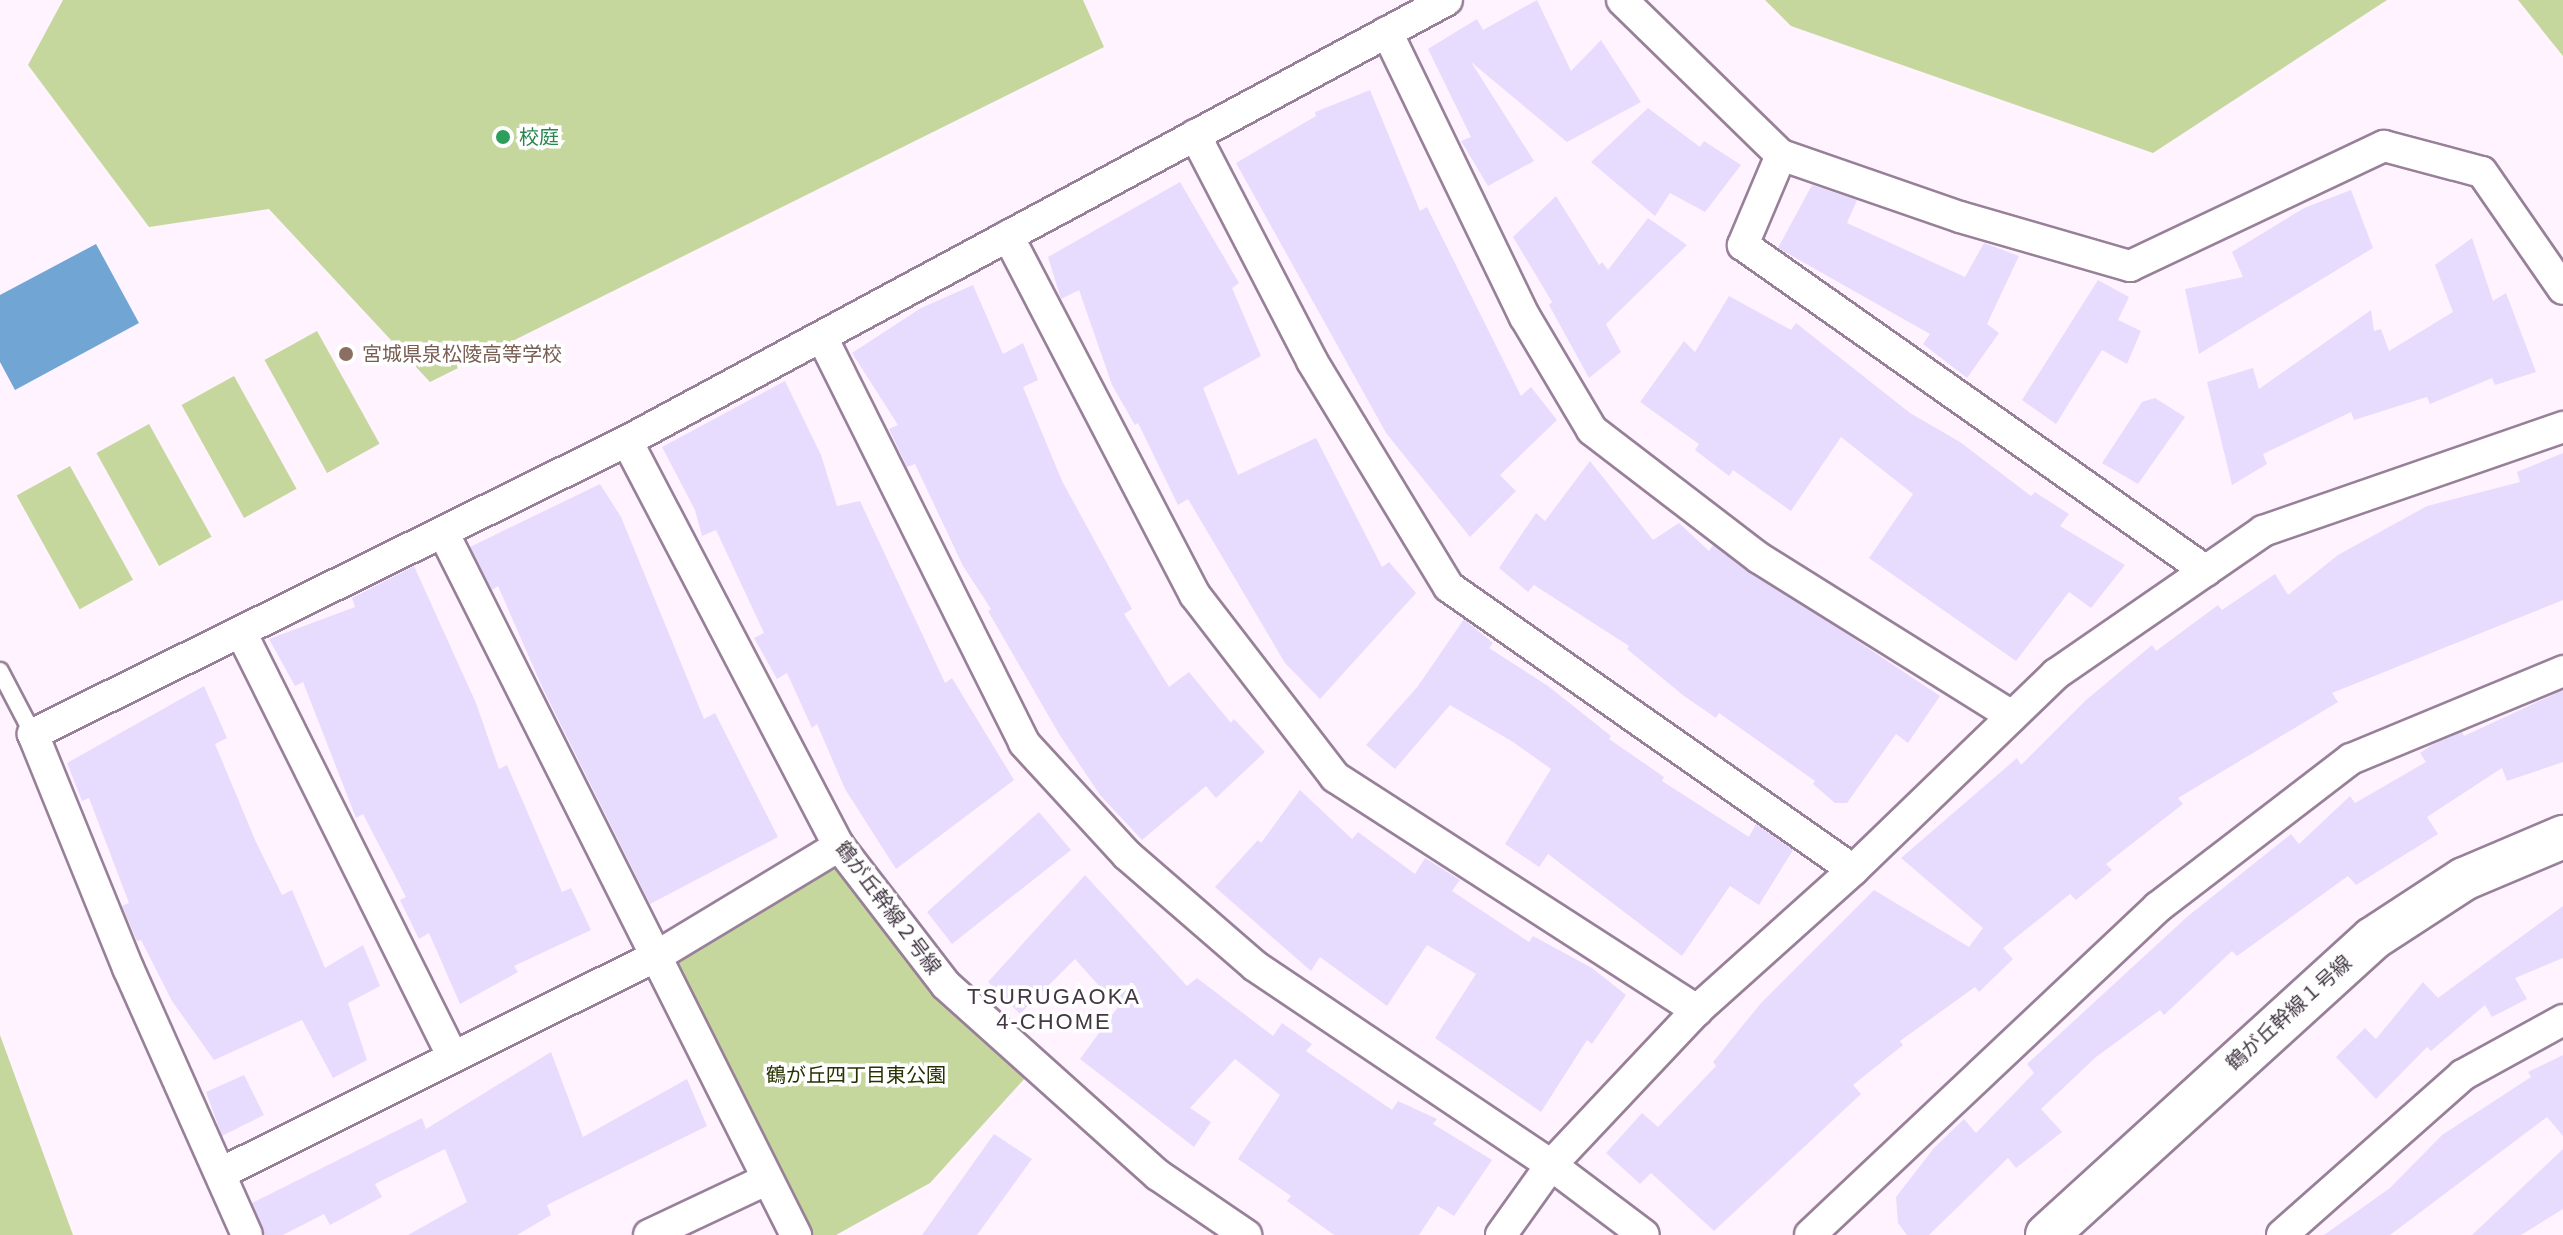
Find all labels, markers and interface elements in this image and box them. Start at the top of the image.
place label: 校庭 [519,125,559,149]
marker: 校庭 [494,128,512,146]
place label: 宮城県泉松陵高等学校 [362,342,562,366]
marker: 宮城県泉松陵高等学校 [337,345,355,363]
street label: 鶴が丘幹線２号線 [830,837,946,979]
street label: 鶴が丘幹線１号線 [2222,951,2356,1075]
district label: TSURUGAOKA 4-CHOME [967,983,1141,1034]
park label: 鶴が丘四丁目東公園 [766,1063,946,1087]

